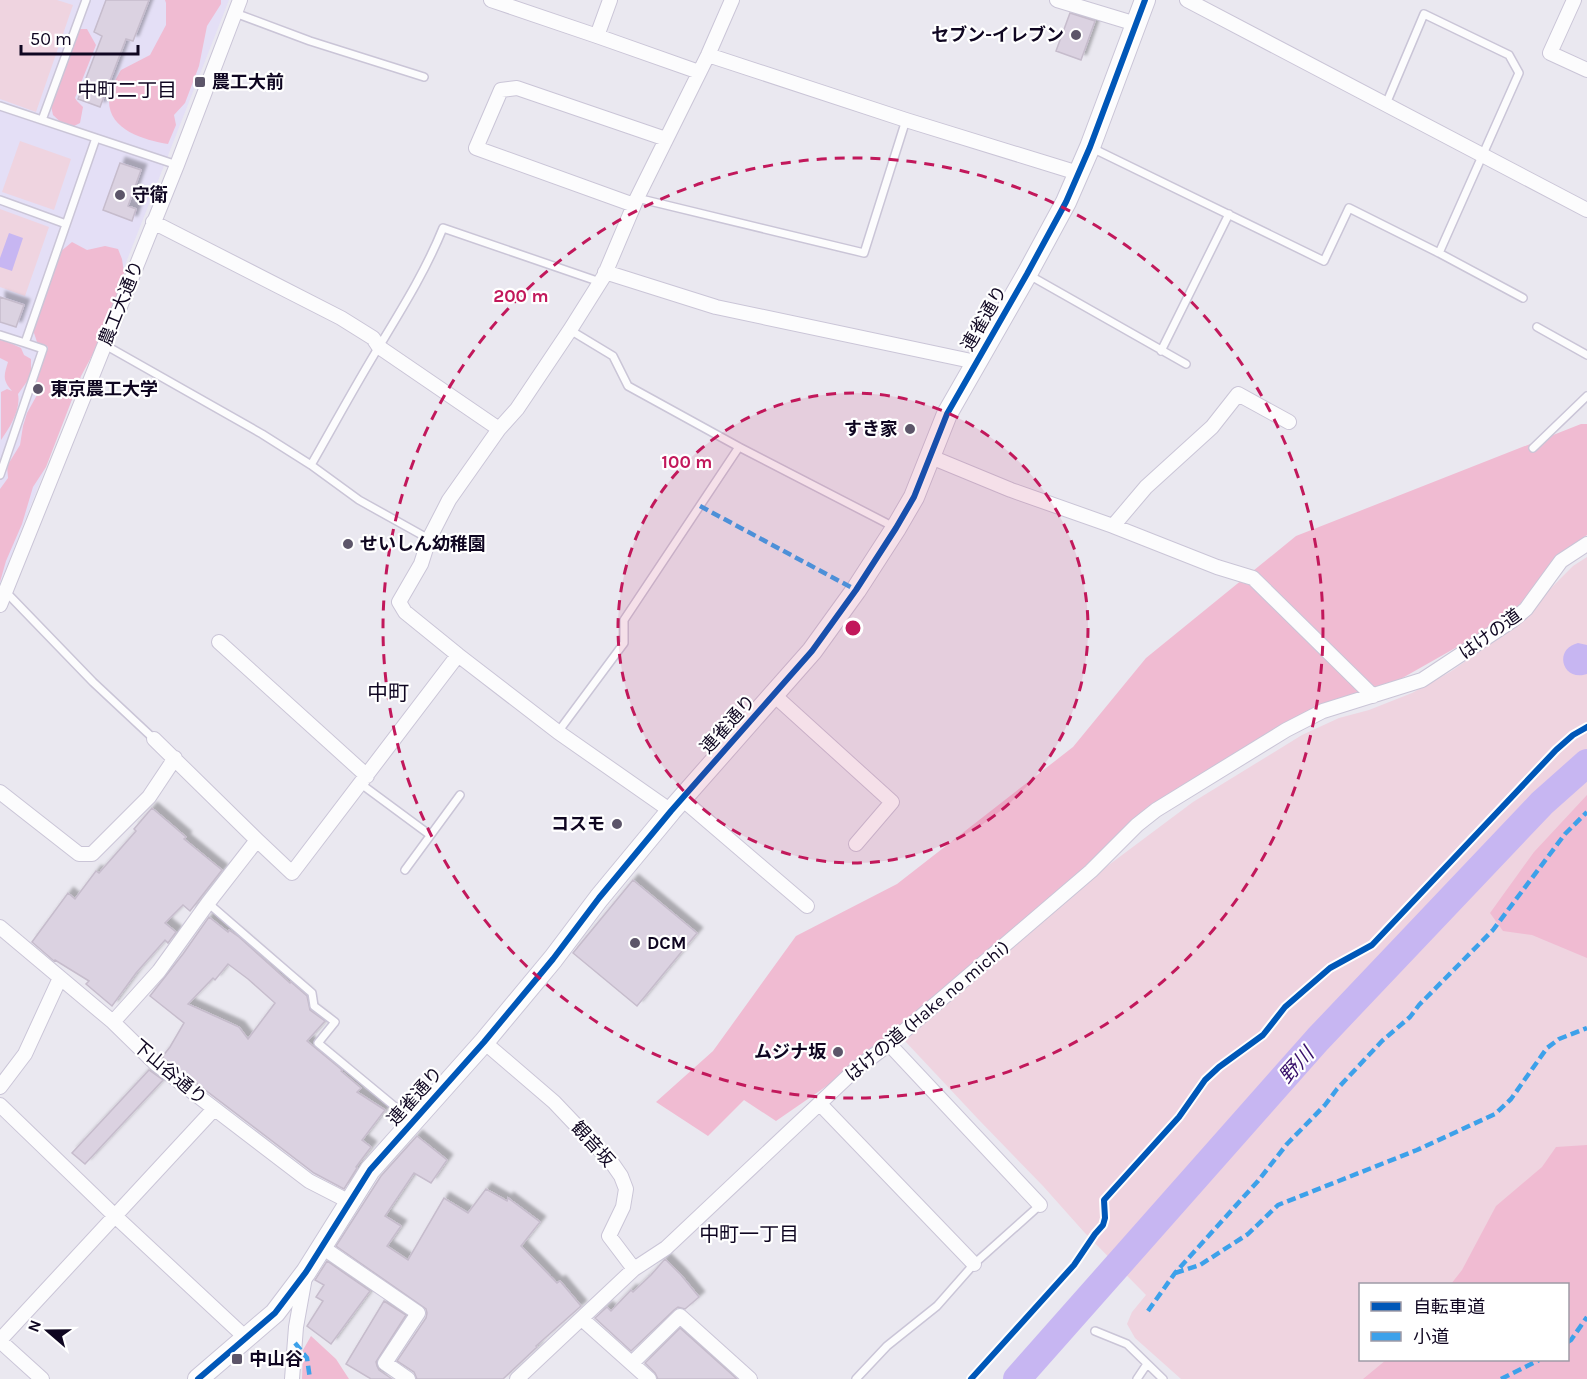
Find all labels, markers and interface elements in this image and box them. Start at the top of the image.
scale bar [21,18,138,56]
place label: セブン-イレブン [931,24,1064,46]
text: 50 m [30,28,72,50]
marker: セブン-イレブン [1069,28,1083,42]
place label: 農工大前 [212,71,284,93]
marker: 農工大前 [193,75,207,89]
district label: 中町二丁目 [77,79,177,102]
place label: 守衛 [132,184,168,206]
marker: 守衛 [113,188,127,202]
street label: 農工大通り [94,257,148,349]
street label: 連雀通り [956,281,1012,355]
text: 200 m [493,285,549,307]
place label: 東京農工大学 [50,378,158,400]
marker: 東京農工大学 [31,382,45,396]
place label: すき家 [844,418,898,440]
marker: すき家 [903,422,917,436]
text: 100 m [662,451,712,473]
place label: せいしん幼稚園 [360,533,486,555]
marker: せいしん幼稚園 [341,537,355,551]
street label: はけの道 [1454,604,1526,664]
centre of rings [843,618,863,638]
district label: 中町 [367,681,409,705]
street label: 連雀通り [696,690,760,758]
place label: コスモ [551,813,605,835]
marker: コスモ [610,817,624,831]
place label: DCM [647,932,687,954]
marker: DCM [628,936,642,950]
street label: はけの道 (Hake no michi) [841,936,1013,1086]
street label: 下山谷通り [128,1035,212,1109]
place label: ムジナ坂 [754,1041,827,1063]
water label: 野川 [1274,1041,1320,1088]
marker: ムジナ坂 [831,1045,845,1059]
street label: 連雀通り [383,1062,447,1130]
street label: 観音坂 [567,1117,619,1171]
district label: 中町一丁目 [699,1223,799,1246]
legend [1359,1283,1569,1361]
text: 自転車道 [1413,1296,1485,1318]
north arrow [18,1301,78,1361]
text: N [23,1317,45,1335]
text: 小道 [1413,1326,1449,1348]
place label: 中山谷 [249,1348,303,1370]
marker: 中山谷 [230,1352,244,1366]

